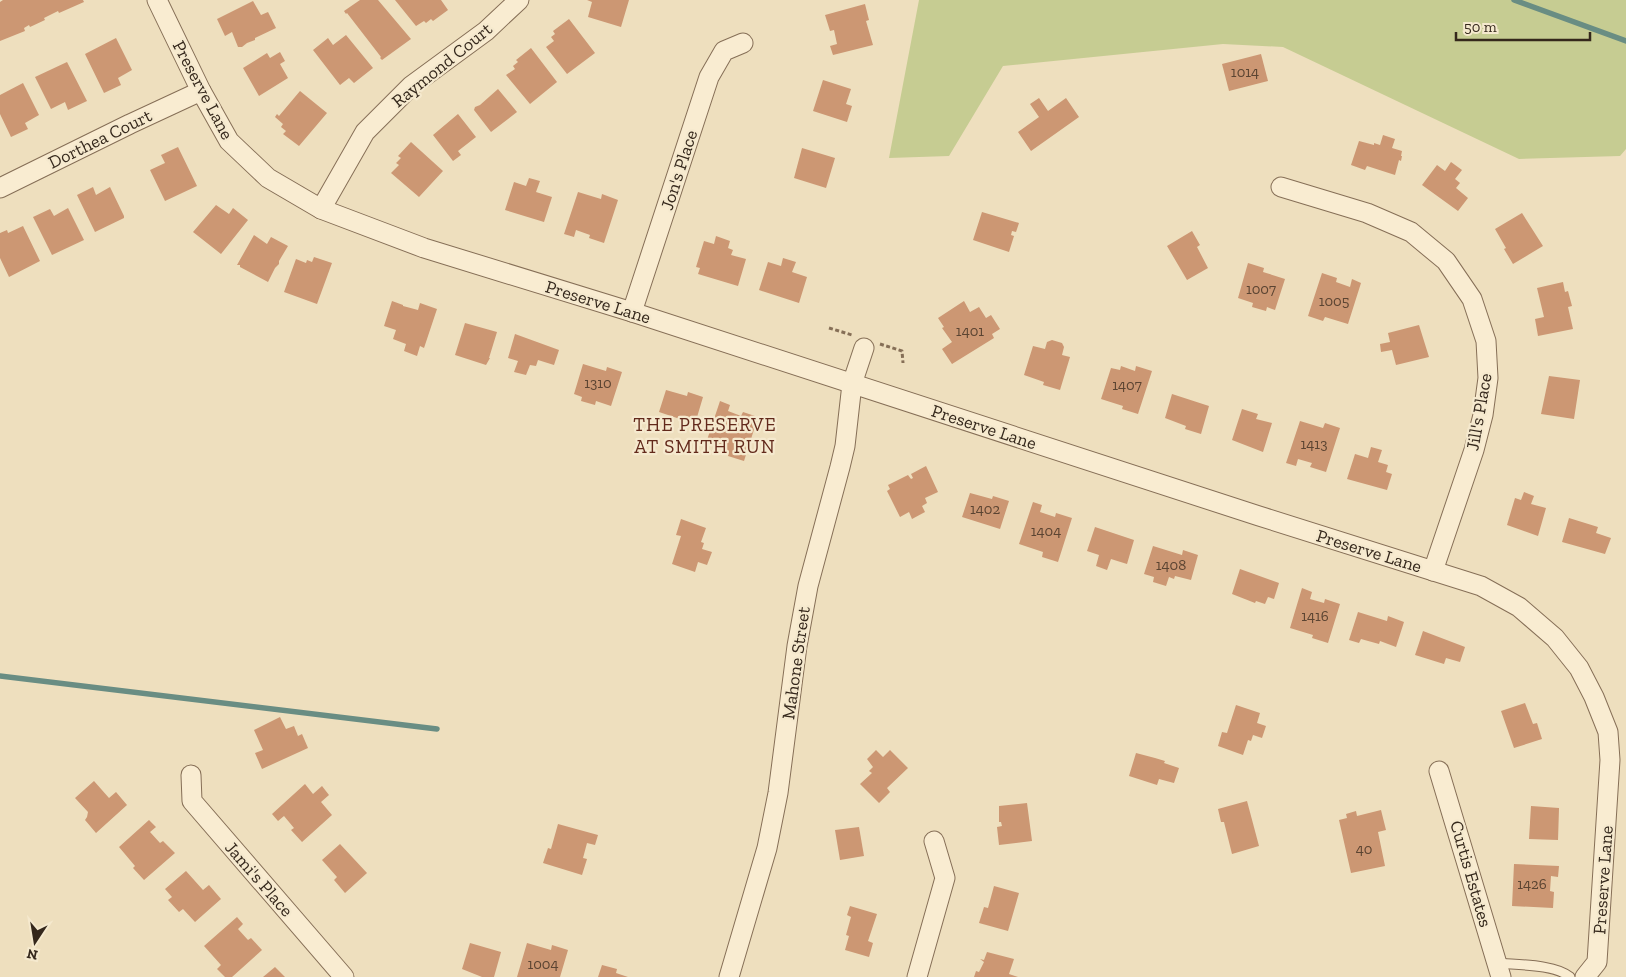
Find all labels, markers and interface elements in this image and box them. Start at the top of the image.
scale bar [1456,10,1590,42]
street label: Raymond Court [387,18,497,112]
text: 50 m [1464,18,1497,36]
street label: Preserve Lane [168,37,238,143]
house number: 1014 [1231,63,1259,81]
street label: Dorthea Court [45,104,156,174]
street label: Jon's Place [656,127,702,213]
street label: Preserve Lane [543,276,653,328]
house number: 1007 [1246,280,1276,298]
house number: 1005 [1319,292,1350,310]
house number: 1401 [956,322,984,340]
street label: Jill's Place [1461,372,1497,452]
house number: 1310 [584,374,612,392]
house number: 1407 [1112,376,1142,394]
street label: Preserve Lane [929,400,1039,454]
district label: THE PRESERVE AT SMITH RUN [633,413,777,458]
house number: 1413 [1301,435,1327,453]
house number: 1402 [970,500,1000,518]
house number: 1404 [1031,522,1061,540]
street label: Preserve Lane [1314,525,1424,577]
house number: 1408 [1156,556,1186,574]
street label: Mahone Street [777,605,815,721]
house number: 1416 [1301,607,1329,625]
street label: Curtis Estates [1445,818,1497,930]
street label: Preserve Lane [1588,825,1618,935]
street label: Jami's Place [220,837,298,921]
house number: 40 [1356,840,1372,858]
house number: 1426 [1517,875,1547,893]
north arrow [10,917,60,967]
text: N [25,945,39,964]
house number: 1004 [527,955,559,973]

